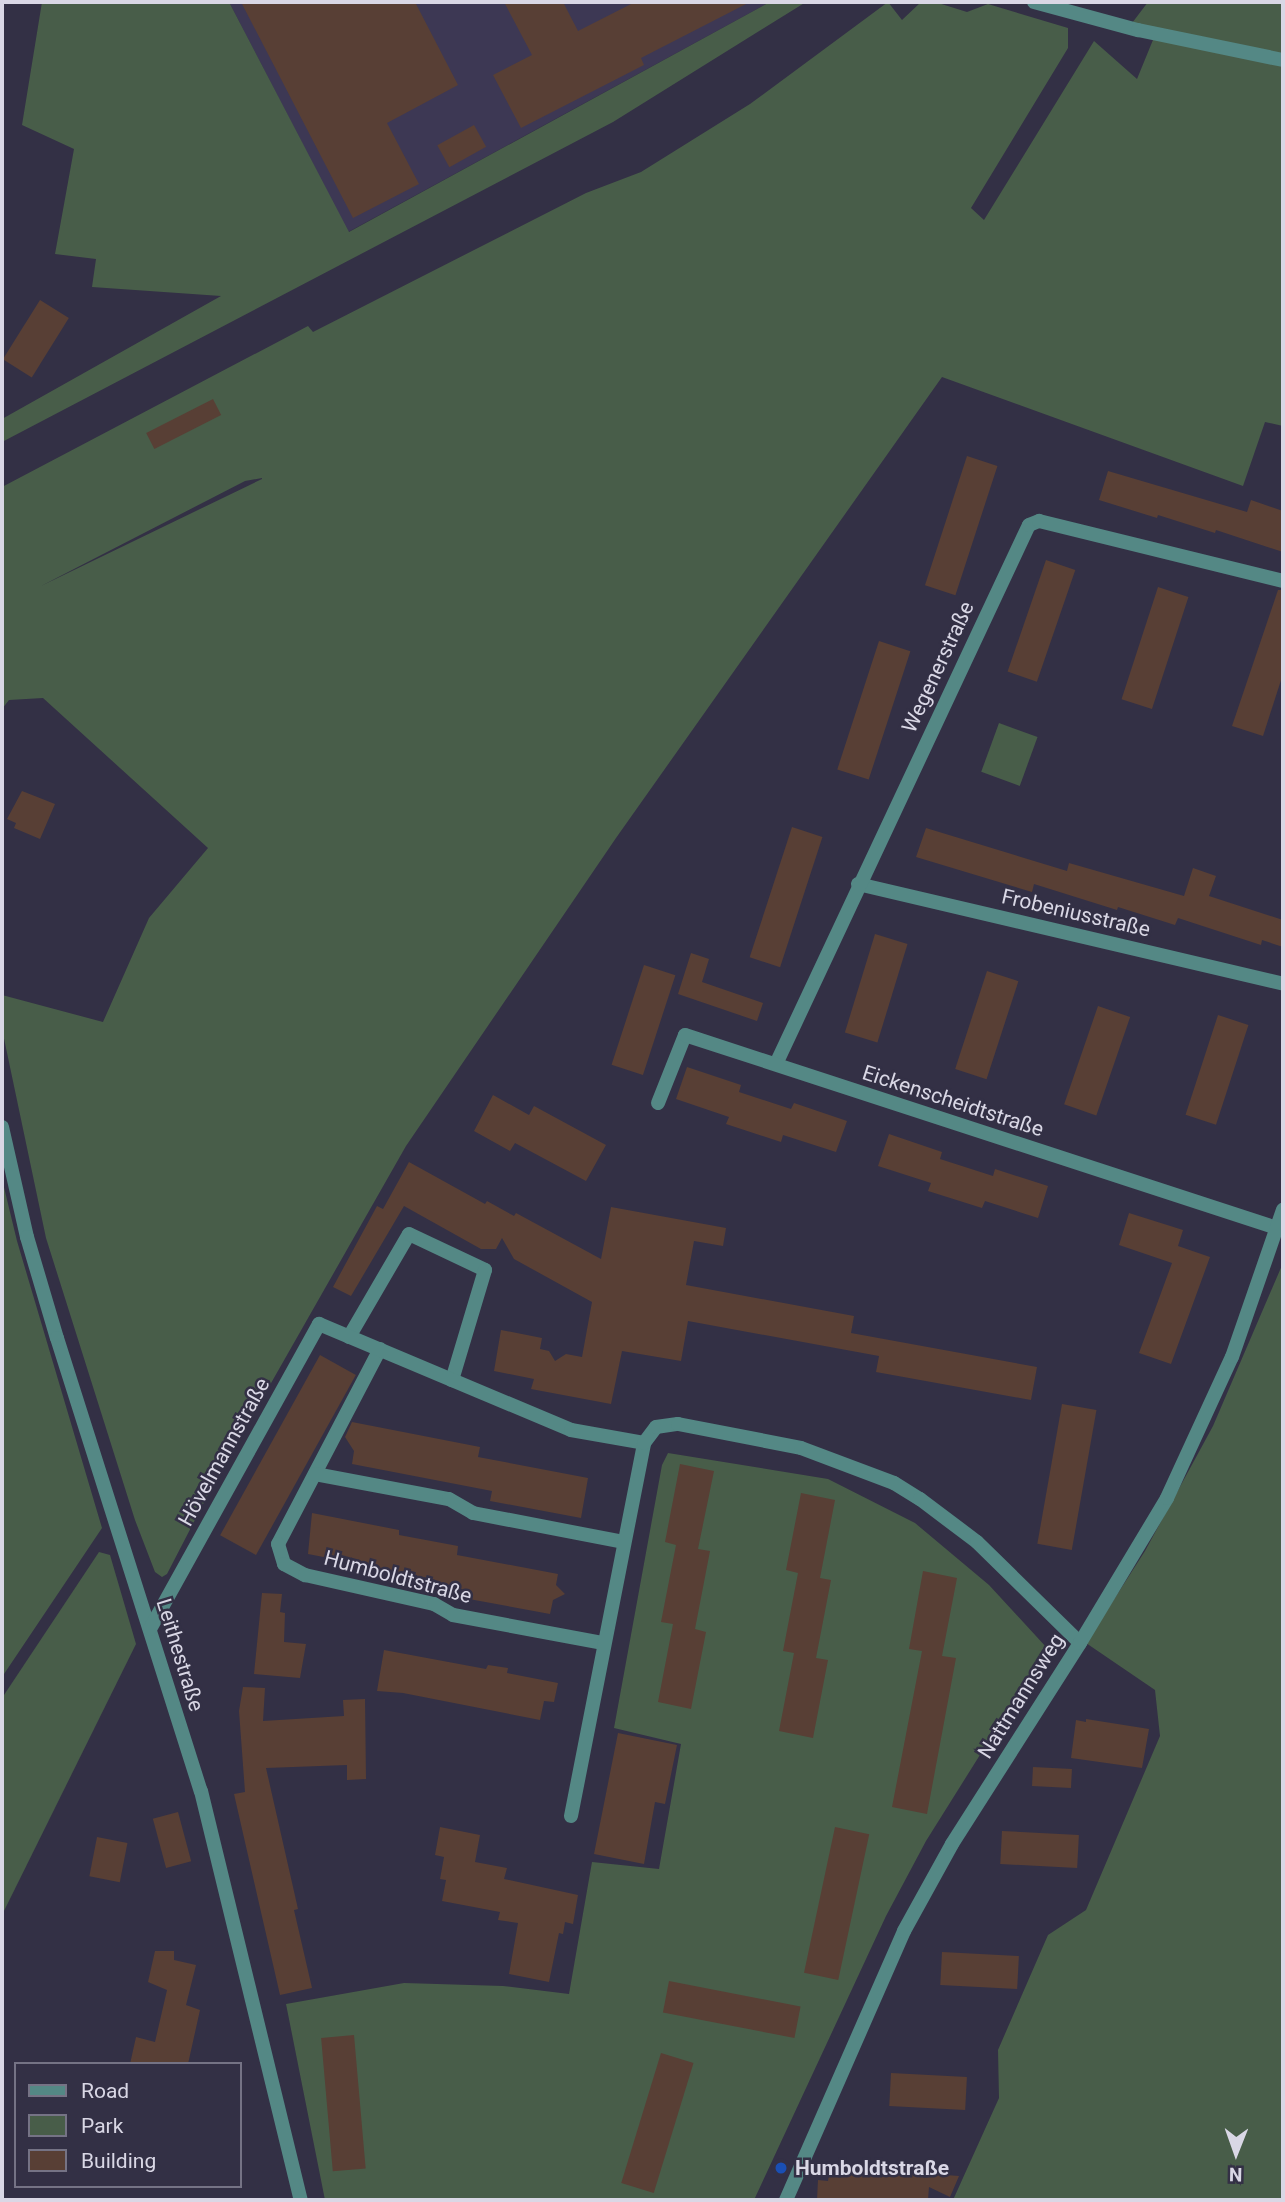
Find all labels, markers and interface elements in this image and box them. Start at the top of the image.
street label: Wegenerstraße [897,597,979,737]
street label: Frobeniusstraße [999,884,1153,942]
street label: Eickenscheidtstraße [859,1060,1047,1142]
street label: Hövelmannstraße [173,1373,275,1531]
street label: Humboldtstraße [321,1545,475,1609]
street label: Leithestraße [151,1596,209,1714]
street label: Nattmannsweg [972,1629,1070,1763]
legend [14,2062,242,2188]
text: Road [81,2079,129,2103]
text: Park [81,2114,123,2138]
north arrow [1201,2118,1271,2188]
text: Building [81,2149,156,2173]
place label: Humboldtstraße [795,2155,949,2181]
marker: Humboldtstraße [773,2160,789,2176]
text: N [1229,2163,1243,2186]

